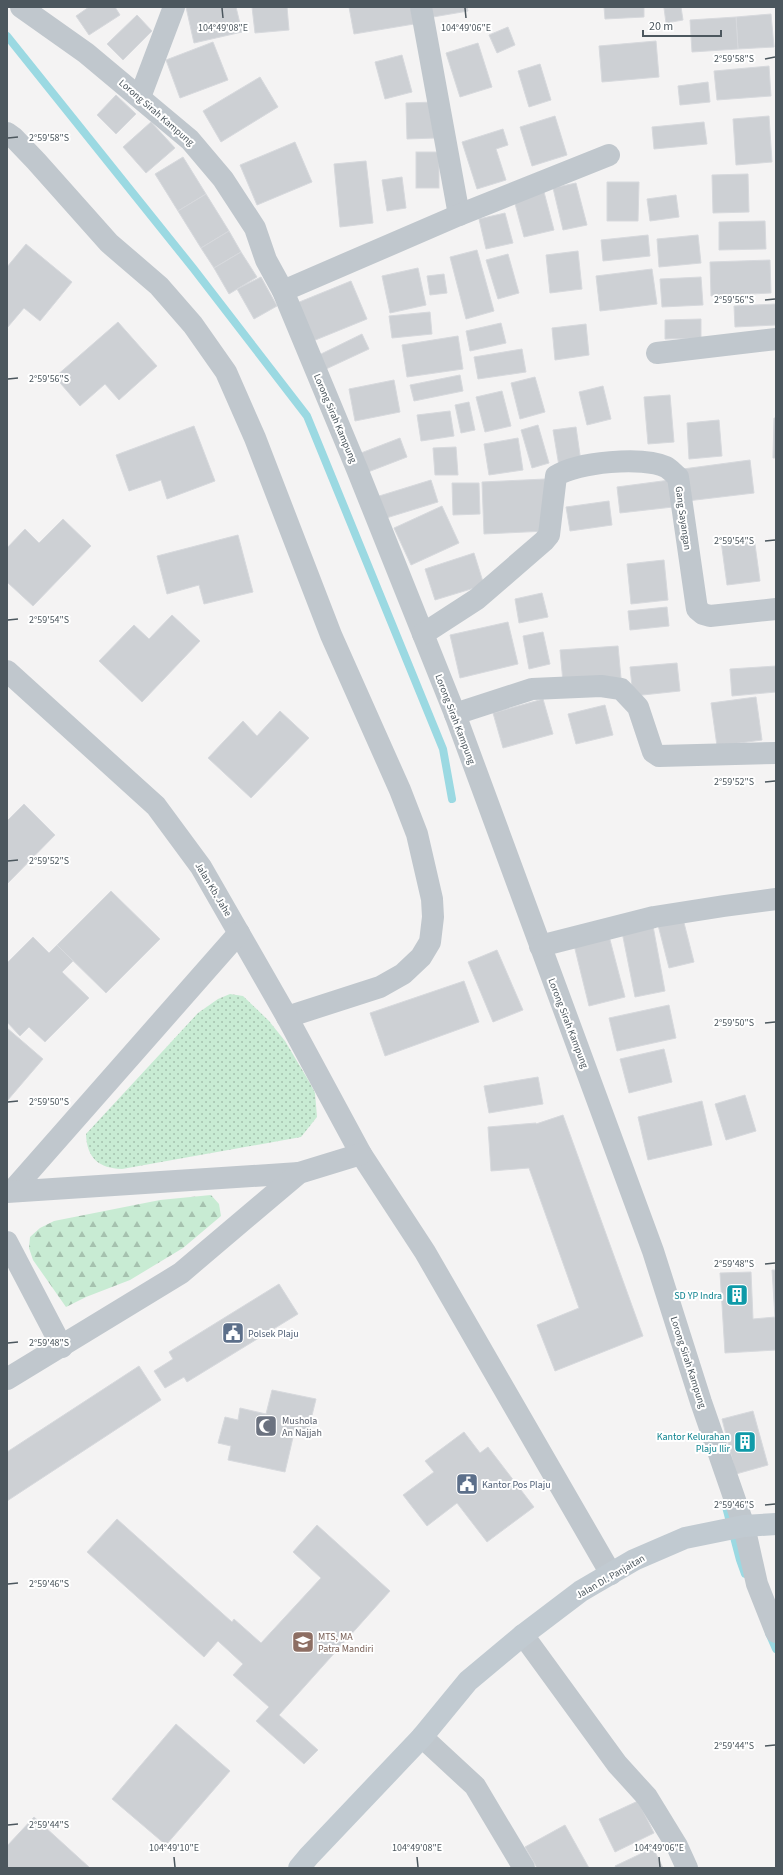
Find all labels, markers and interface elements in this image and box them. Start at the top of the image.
scale bar [643,12,721,38]
text: 20 m [649,18,673,35]
text: 104°49'08"E [198,21,248,35]
text: 104°49'06"E [441,21,491,35]
text: 2°59'58"S [714,52,754,66]
street label: Lorong Sirah Kampung [116,76,197,149]
text: 2°59'58"S [29,131,69,145]
text: 2°59'56"S [714,293,754,307]
text: 2°59'56"S [29,372,69,386]
street label: Lorong Sirah Kampung [310,372,360,465]
street label: Gang Sayangan [672,485,694,551]
text: 2°59'54"S [714,534,754,548]
text: 2°59'54"S [29,613,69,627]
street label: Lorong Sirah Kampung [431,672,479,766]
text: 2°59'52"S [714,775,754,789]
text: 2°59'52"S [29,854,69,868]
street label: Jalan Kb. Jahe [191,860,235,919]
street label: Lorong Sirah Kampung [544,976,592,1070]
text: 2°59'50"S [714,1016,754,1030]
text: 2°59'50"S [29,1095,69,1109]
text: 2°59'48"S [714,1257,754,1271]
building icon: SD YP Indra [724,1282,750,1308]
place label: SD YP Indra [674,1289,722,1303]
street label: Lorong Sirah Kampung [667,1315,709,1410]
public building icon: Polsek Plaju [220,1320,246,1346]
place label: Polsek Plaju [248,1327,299,1341]
text: 2°59'48"S [29,1336,69,1350]
mosque icon: Mushola An Najjah [253,1413,279,1439]
place label: Mushola An Najjah [282,1414,322,1440]
building icon: Kantor Kelurahan Plaju Ilir [732,1429,758,1455]
place label: Kantor Kelurahan Plaju Ilir [657,1430,731,1456]
public building icon: Kantor Pos Plaju [454,1471,480,1497]
place label: Kantor Pos Plaju [482,1478,551,1492]
text: 2°59'46"S [714,1498,754,1512]
street label: Jalan DI. Panjaitan [573,1551,648,1602]
text: 2°59'46"S [29,1577,69,1591]
school or university icon: MTS, MA Patra Mandiri [290,1629,316,1655]
place label: MTS, MA Patra Mandiri [318,1630,374,1656]
text: 2°59'44"S [714,1739,754,1753]
text: 2°59'44"S [29,1818,69,1832]
text: 104°49'10"E [149,1841,199,1855]
text: 104°49'08"E [392,1841,442,1855]
text: 104°49'06"E [634,1841,684,1855]

